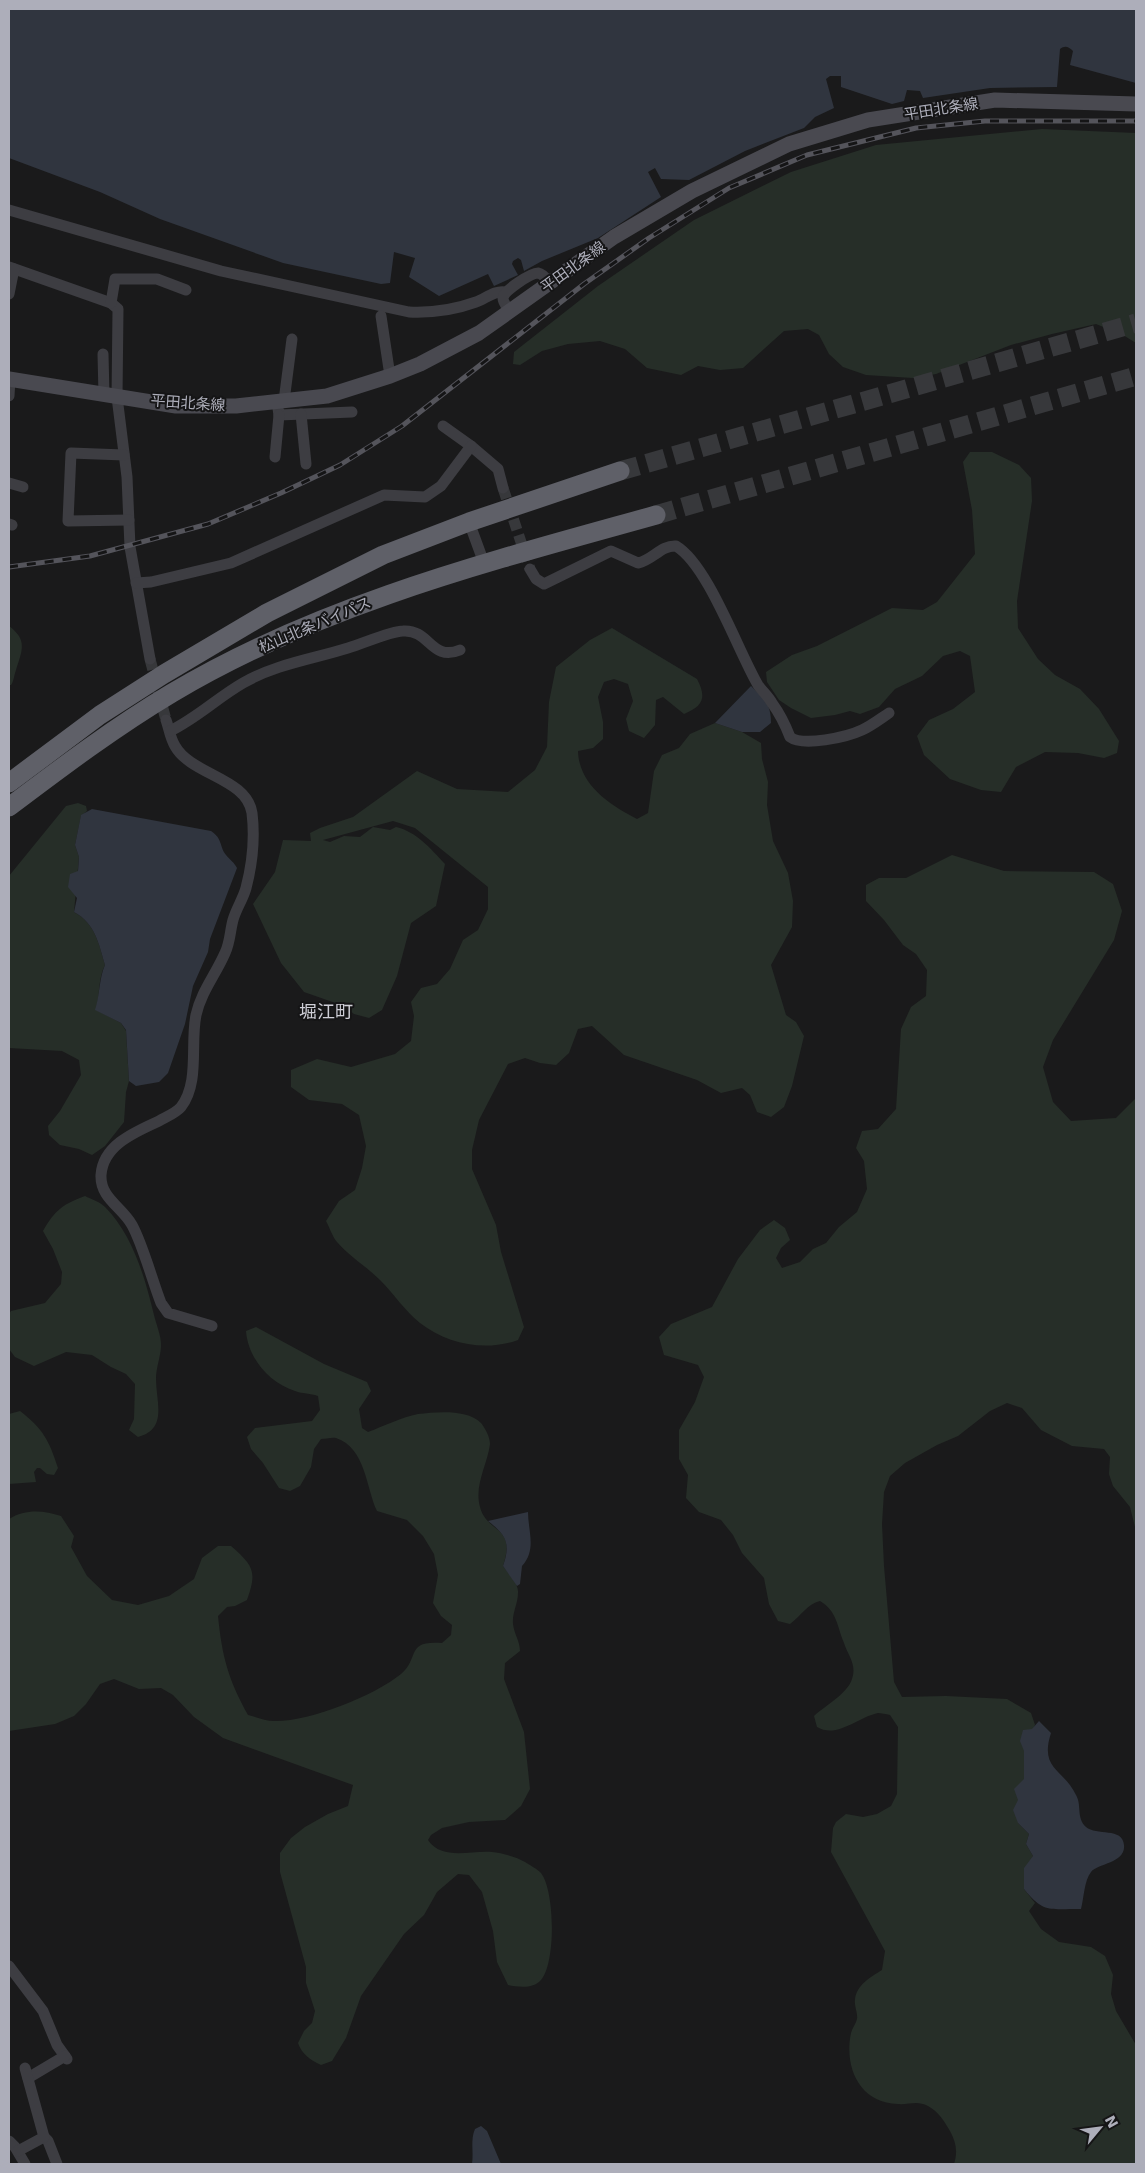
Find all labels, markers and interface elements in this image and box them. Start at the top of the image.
street label: 平田北条線 [903,94,979,124]
street label: 平田北条線 [537,238,609,296]
street label: 平田北条線 [150,391,226,415]
street label: 松山北条バイパス [256,593,374,657]
district label: 堀江町 [299,1001,353,1022]
north arrow [1075,2103,1125,2153]
text: N [1102,2113,1121,2131]

